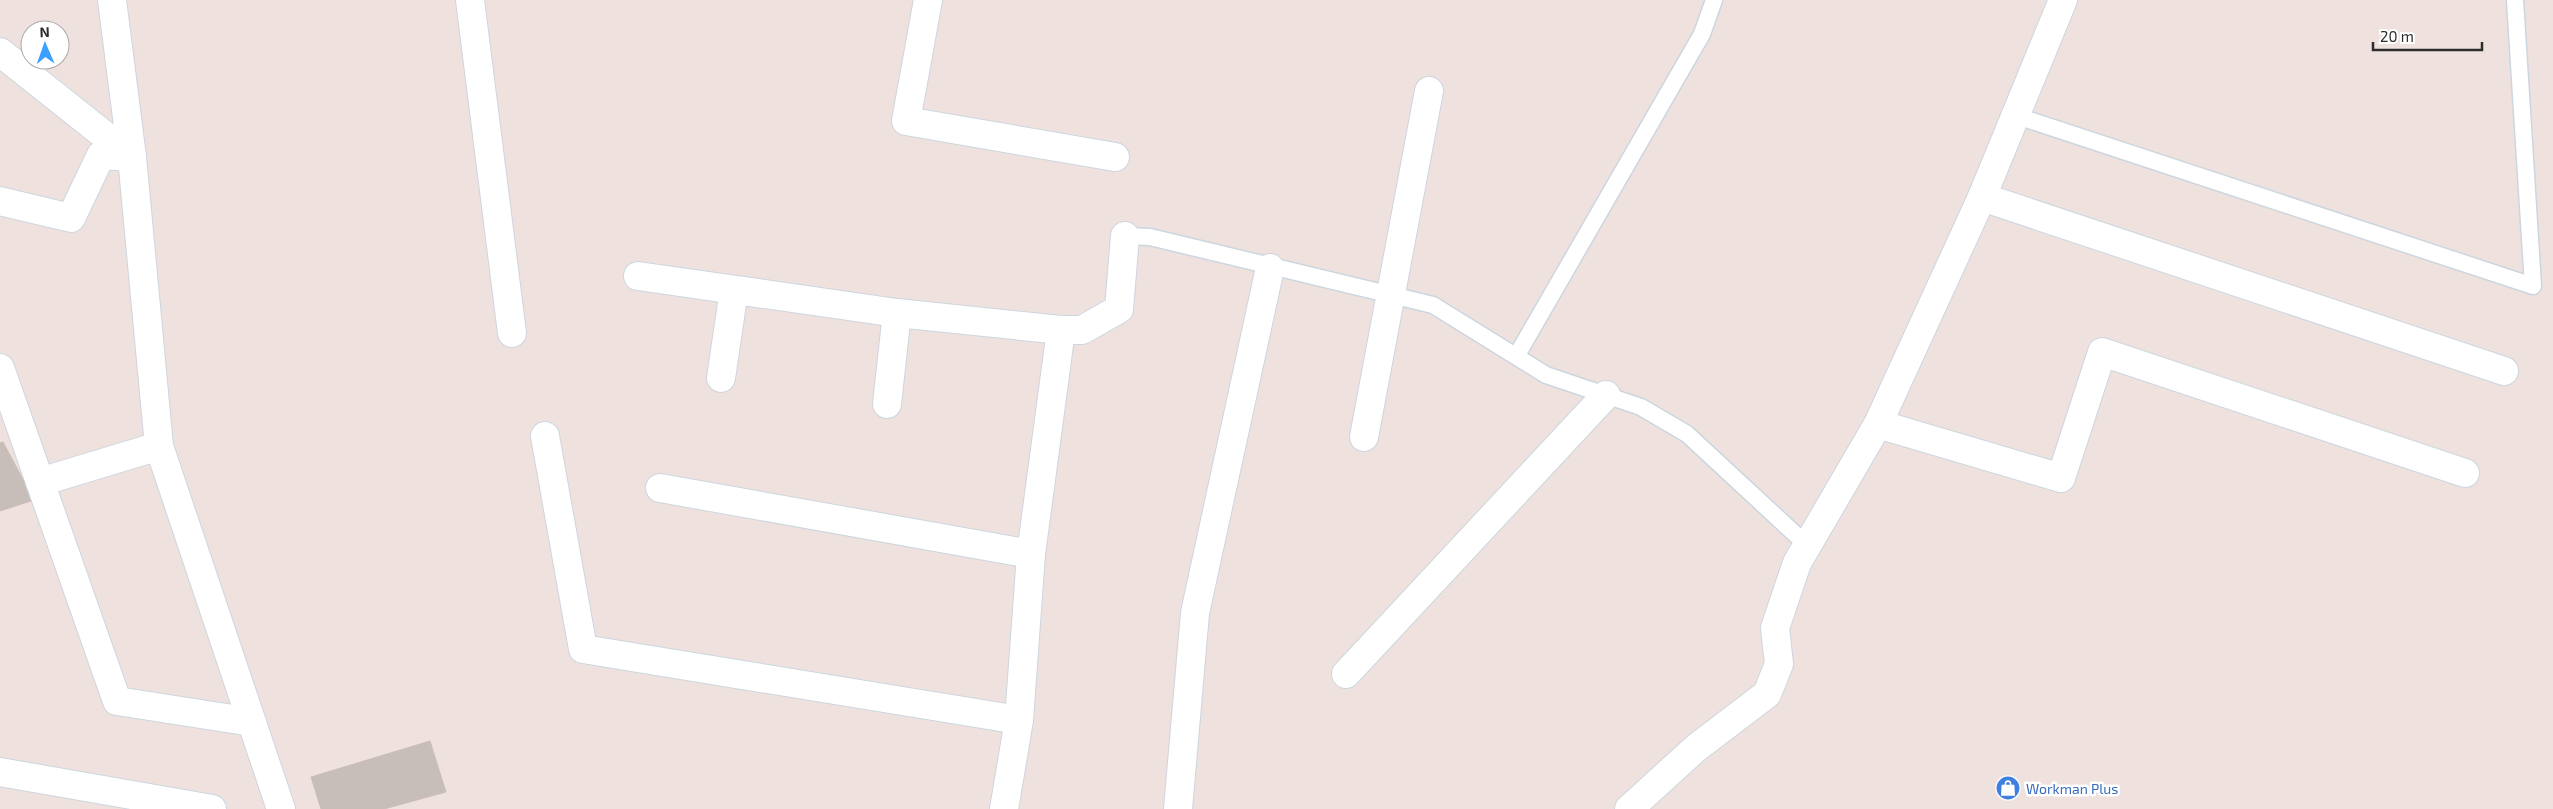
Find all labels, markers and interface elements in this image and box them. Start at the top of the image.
north arrow [20,20,70,70]
scale bar [2373,20,2482,52]
text: N [39,23,50,40]
text: 20 m [2380,27,2414,45]
shop icon: Workman Plus [1995,775,2021,801]
place label: Workman Plus [2026,780,2118,797]

